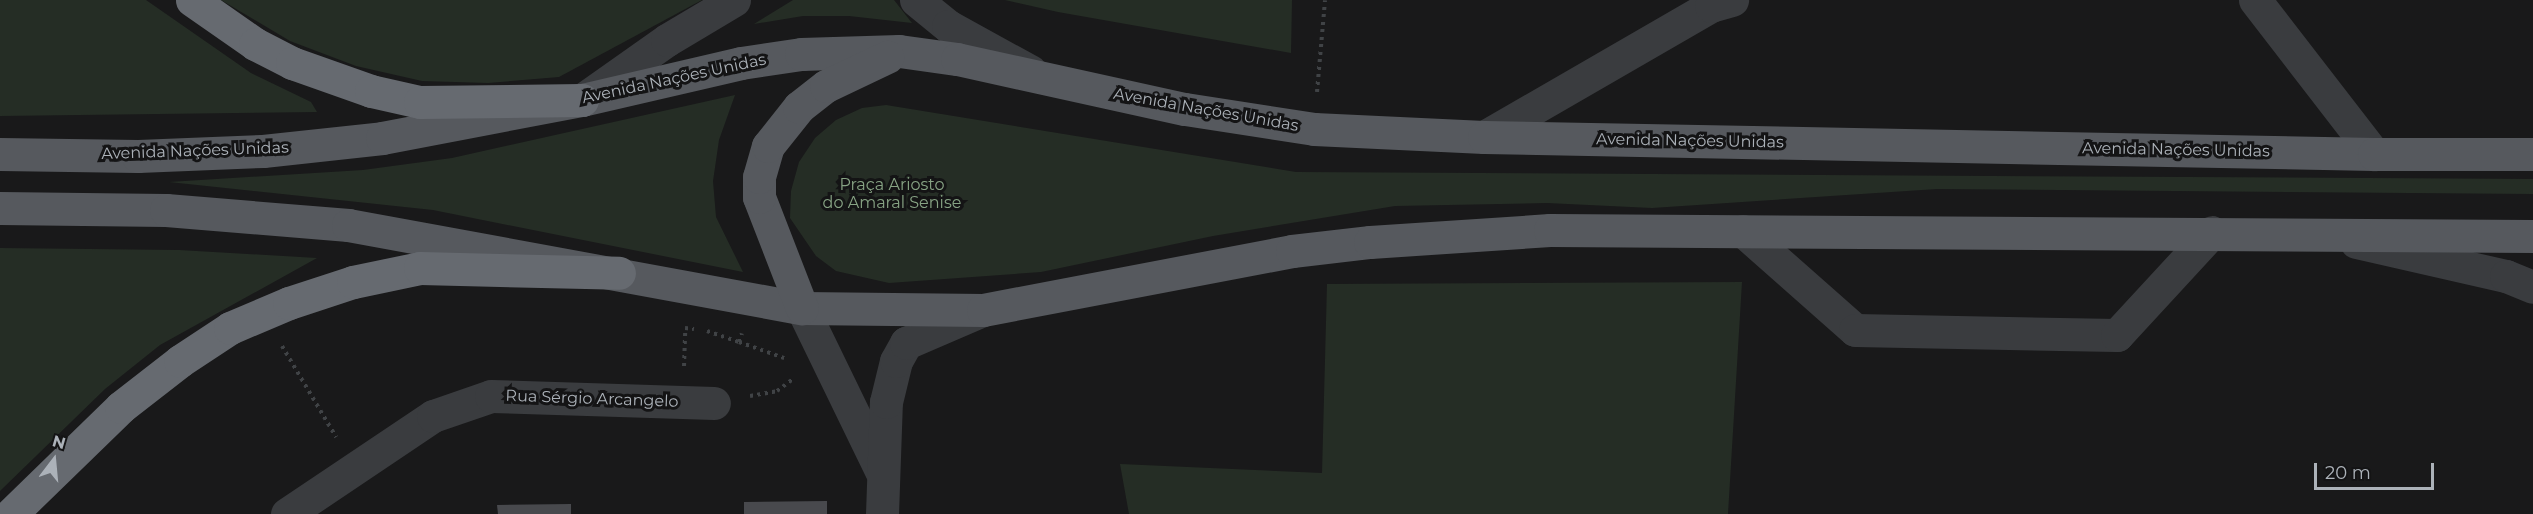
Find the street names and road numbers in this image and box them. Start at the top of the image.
street label: Avenida Nações Unidas [580,50,768,108]
street label: Avenida Nações Unidas [1112,84,1300,136]
street label: Avenida Nações Unidas [1596,130,1784,152]
street label: Avenida Nações Unidas [101,138,289,164]
street label: Avenida Nações Unidas [2082,139,2270,161]
street label: Rua Sérgio Arcangelo [505,386,679,412]

